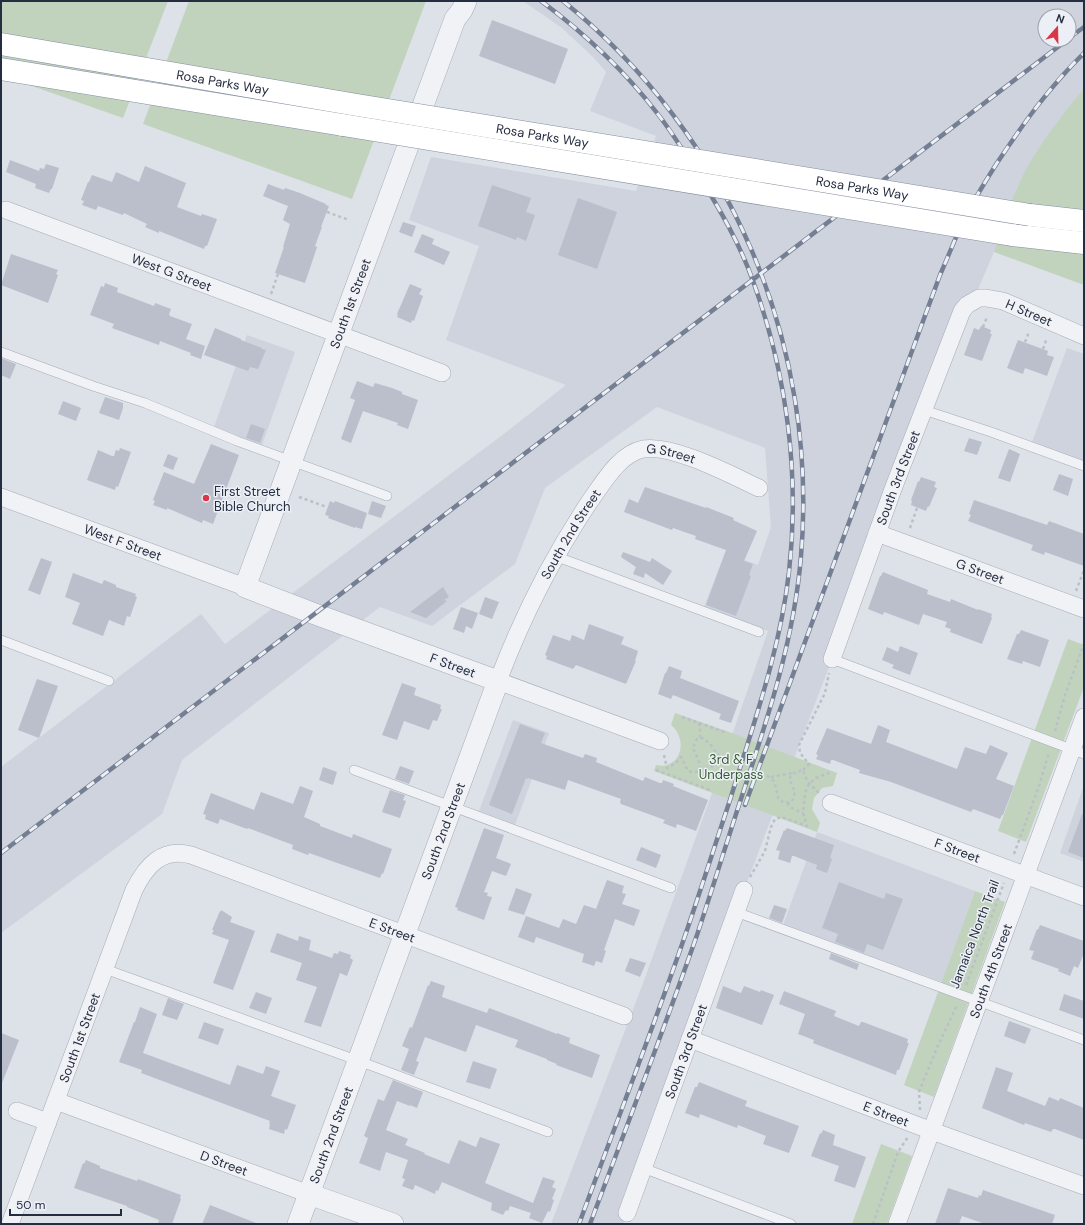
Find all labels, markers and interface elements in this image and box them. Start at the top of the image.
north arrow [1037,8,1077,48]
text: N [1054,11,1067,27]
street label: Rosa Parks Way [175,66,270,99]
street label: Rosa Parks Way [495,120,590,152]
street label: Rosa Parks Way [815,172,910,204]
street label: West G Street [129,250,214,295]
street label: South 1st Street [326,256,375,351]
street label: H Street [1003,295,1055,330]
street label: South 3rd Street [873,428,924,527]
street label: G Street [646,440,698,468]
place label: First Street Bible Church [214,483,291,515]
street label: South 2nd Street [537,486,605,582]
marker: First Street Bible Church [201,493,211,503]
street label: West F Street [82,520,164,565]
street label: G Street [954,555,1007,588]
street label: F Street [428,649,478,682]
park label: 3rd & F Underpass [699,751,763,783]
street label: South 2nd Street [418,780,469,882]
street label: F Street [932,834,983,867]
street label: Jamaica North Trail [946,877,1003,991]
street label: E Street [367,914,418,947]
street label: South 4th Street [966,921,1016,1021]
street label: South 1st Street [55,990,104,1085]
street label: South 3rd Street [661,1002,711,1101]
street label: South 2nd Street [306,1084,357,1186]
street label: E Street [861,1098,911,1131]
street label: D Street [198,1147,250,1180]
scale bar [10,1191,121,1217]
text: 50 m [16,1197,45,1213]

